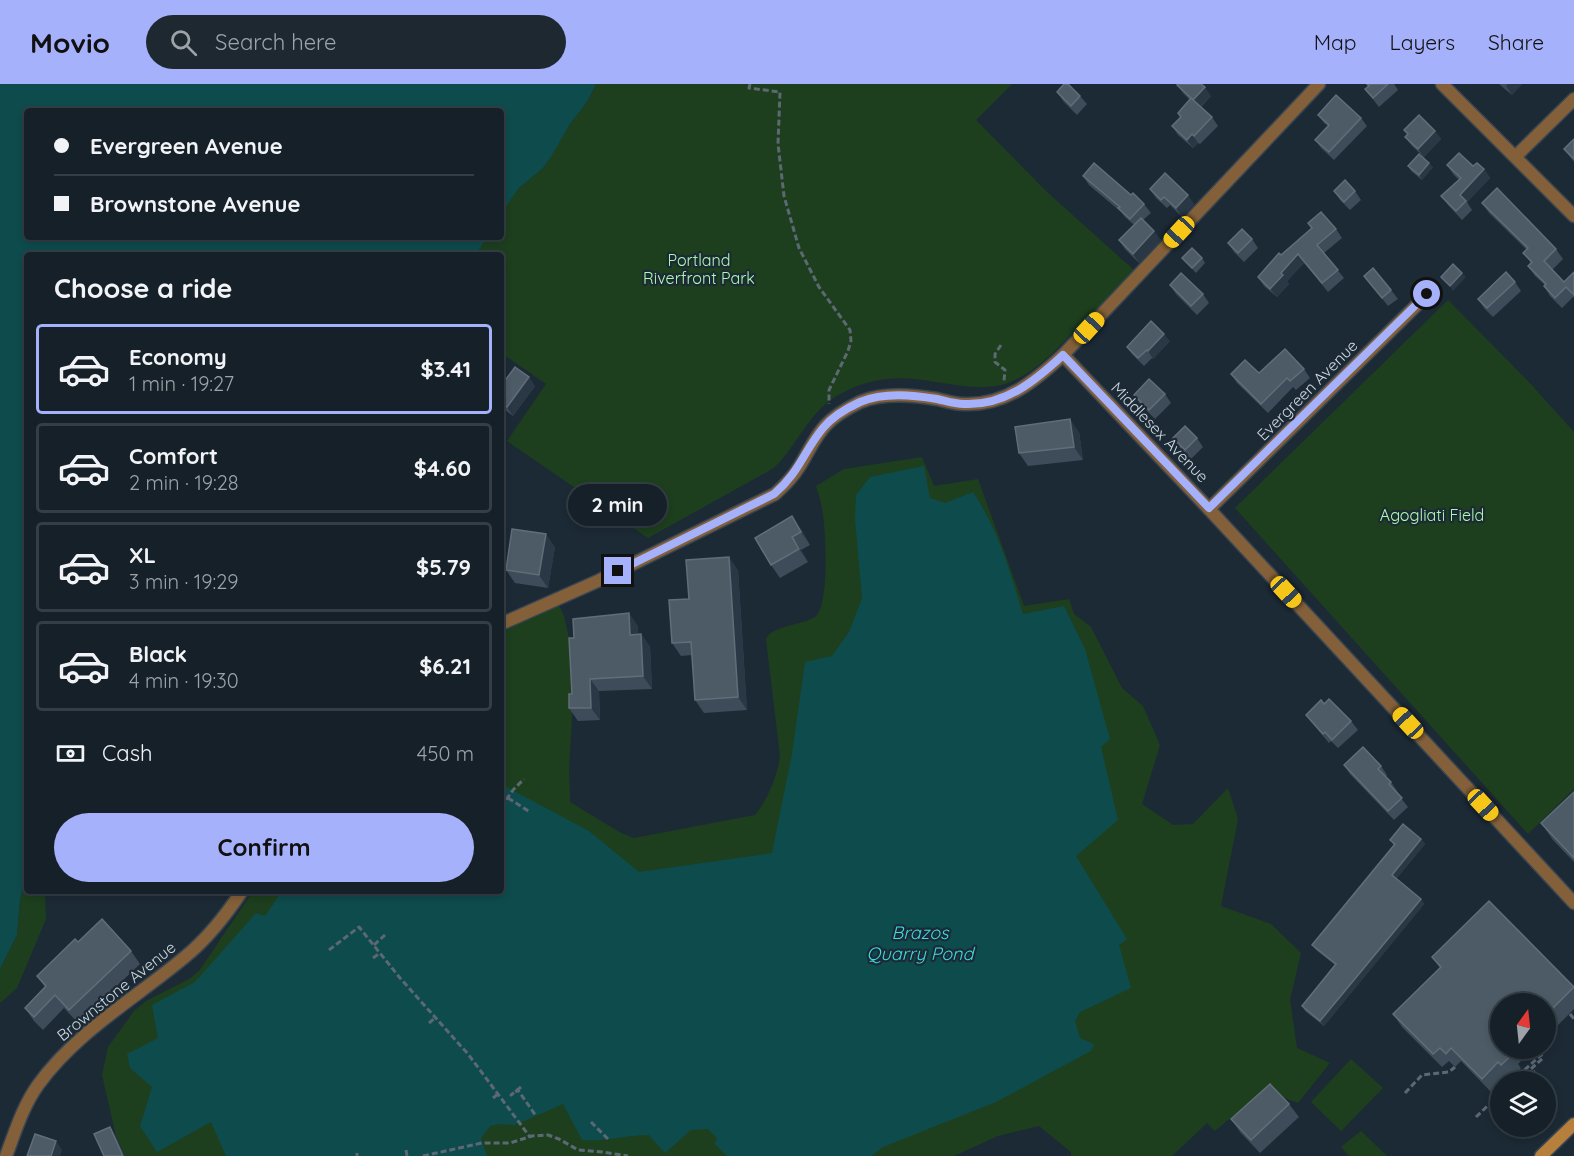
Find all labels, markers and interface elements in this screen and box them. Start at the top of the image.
search box [146,15,566,69]
text: Movio [30,25,110,60]
icon: search [167,26,200,59]
text: Search here [215,28,337,56]
text: Map [1314,29,1357,55]
text: Layers [1390,29,1455,55]
text: Share [1488,29,1544,55]
text: Evergreen Avenue [90,132,283,160]
text: Brownstone Avenue [90,190,300,218]
car [1160,213,1198,251]
park label: Portland Riverfront Park [643,250,755,288]
text: Choose a ride [54,271,232,305]
route start [1413,280,1440,307]
car [1070,309,1108,347]
street label: Evergreen Avenue [1252,335,1362,445]
icon: car [57,342,111,396]
text: Economy [129,343,227,371]
text: $3.41 [420,355,471,383]
text: 1 min · 19:27 [129,371,234,396]
street label: Middlesex Avenue [1107,378,1213,486]
icon: car [57,441,111,495]
text: Comfort [129,442,218,470]
text: $4.60 [414,454,471,482]
text: 2 min · 19:28 [129,470,239,495]
callout: 2 min [568,484,668,526]
text: 2 min [591,492,644,517]
park label: Agogliati Field [1380,505,1484,525]
icon: car [57,540,111,594]
text: XL [129,541,156,569]
text: $5.79 [416,553,471,581]
route end [604,557,631,584]
text: 3 min · 19:29 [129,569,238,594]
car [1267,573,1305,611]
icon: car [57,639,111,693]
text: Black [129,640,187,668]
text: $6.21 [419,652,471,680]
text: 4 min · 19:30 [129,668,239,693]
car [1389,704,1427,742]
icon: cash [54,737,87,770]
text: Cash [102,739,153,767]
text: 450 m [417,741,474,766]
car [1464,786,1502,824]
button: Confirm [54,813,474,882]
water label: Brazos Quarry Pond [867,921,975,965]
street label: Brownstone Avenue [53,937,179,1045]
north arrow [1490,993,1556,1059]
map controls [1490,993,1556,1137]
button: layers [1490,1071,1556,1137]

